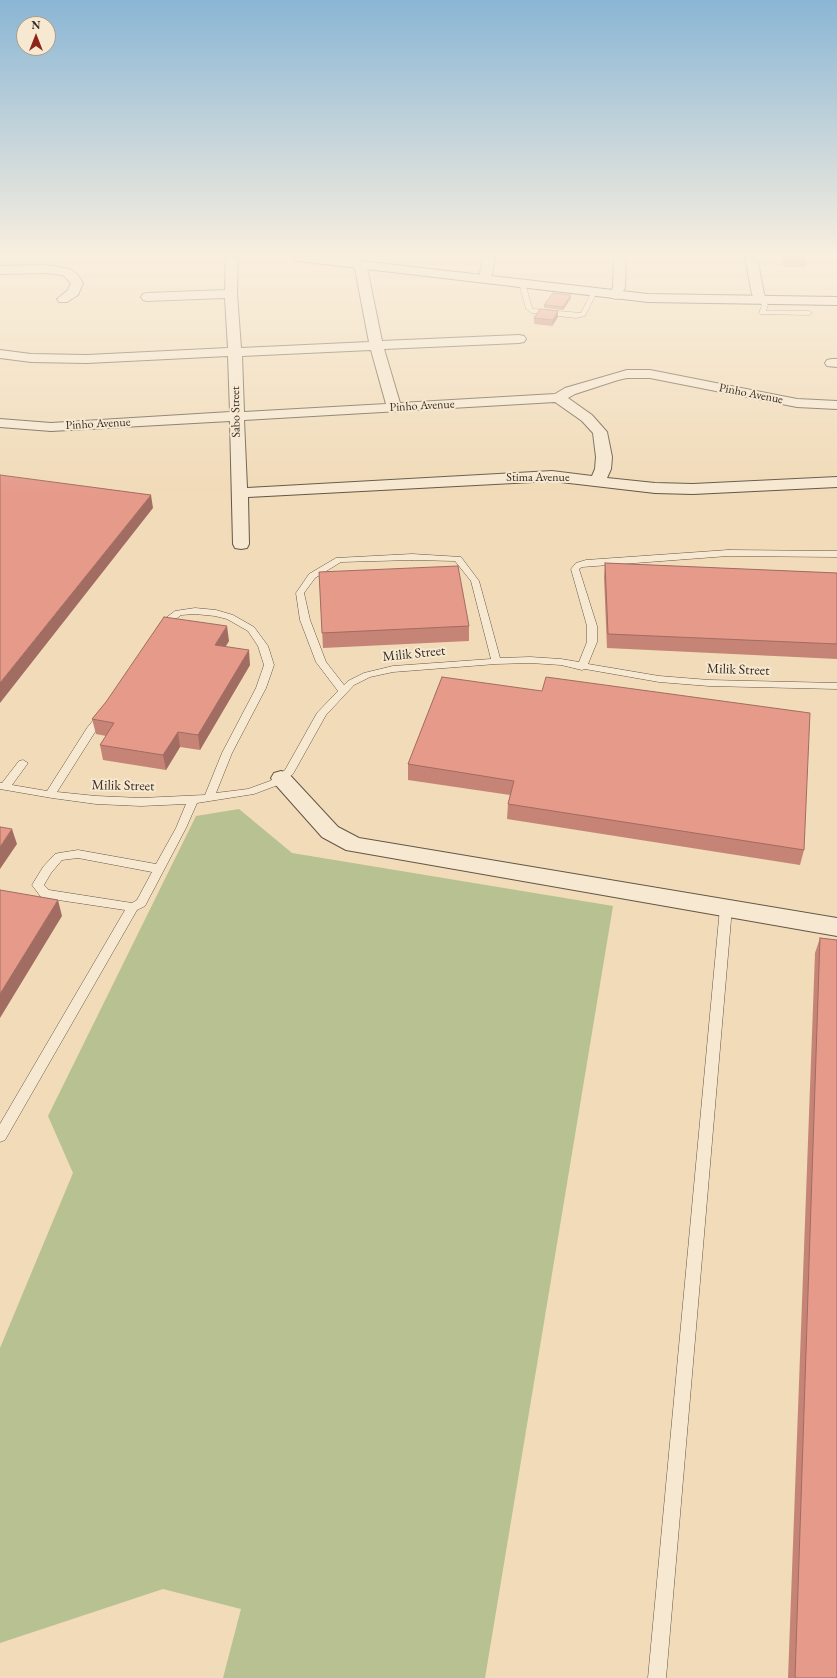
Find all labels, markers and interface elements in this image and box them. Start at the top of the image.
north arrow [16,16,56,56]
text: N [32,18,40,32]
street label: Pinho Avenue [718,381,784,407]
street label: Sabo Street [228,386,244,438]
street label: Pinho Avenue [389,397,455,415]
street label: Pinho Avenue [65,415,131,433]
street label: Stima Avenue [506,471,570,485]
street label: Milik Street [382,642,446,666]
street label: Milik Street [706,661,770,679]
street label: Milik Street [91,777,155,795]

